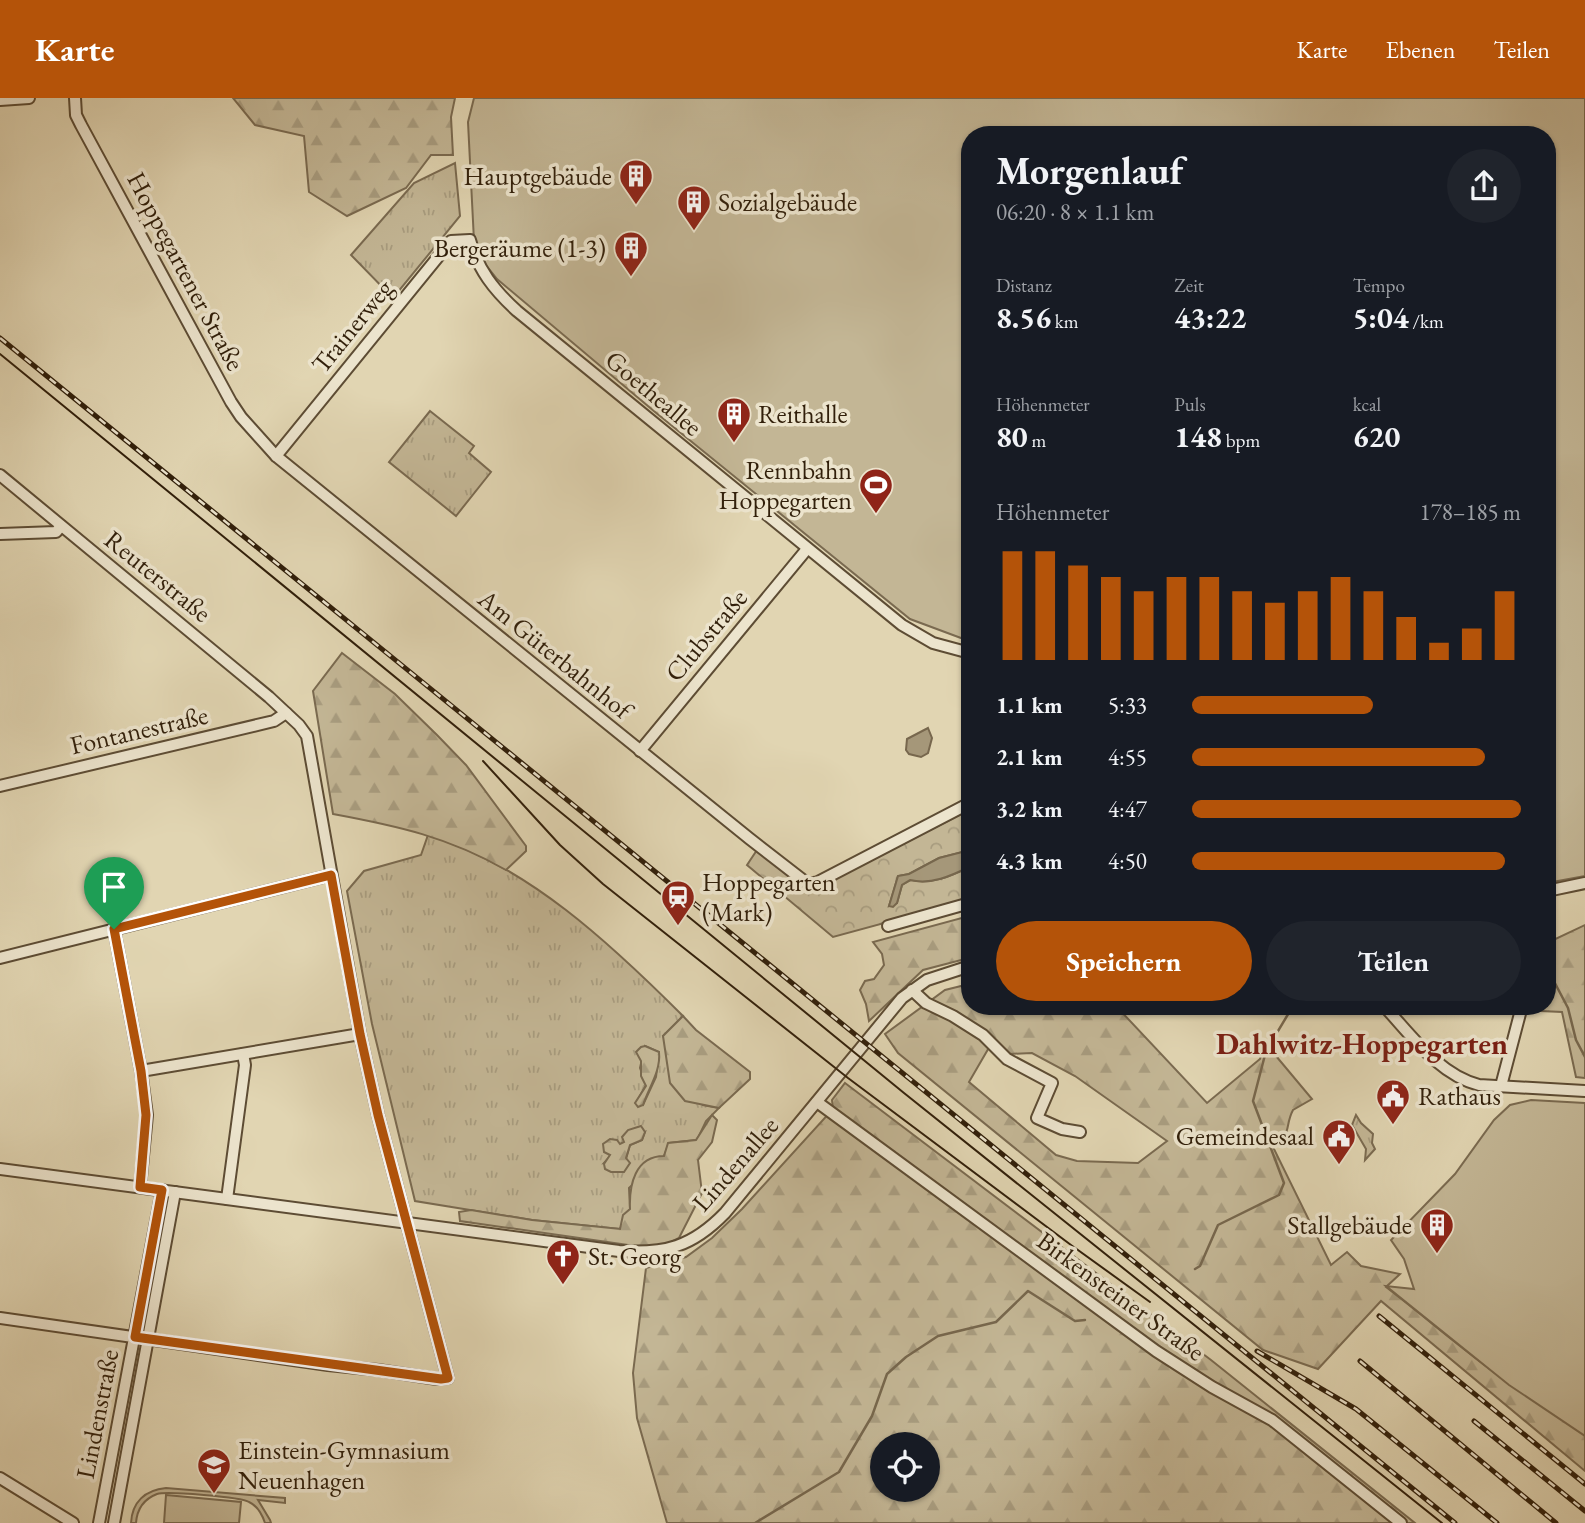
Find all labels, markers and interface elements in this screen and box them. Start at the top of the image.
text: Karte [35,28,114,71]
text: Karte [1297,34,1347,65]
text: Ebenen [1385,34,1455,65]
text: Teilen [1493,34,1550,65]
text: Morgenlauf [996,146,1183,195]
button: share [1447,149,1521,223]
building icon: Hauptgebäude [617,157,655,206]
place label: Hauptgebäude [464,159,612,193]
street label: Hoppegartener Straße [119,166,253,376]
building icon: Sozialgebäude [675,183,713,232]
place label: Sozialgebäude [718,185,857,219]
text: 06:20 · 8 × 1.1 km [996,197,1154,227]
building icon: Bergeräume (1-3) [612,229,650,278]
place label: Bergeräume (1-3) [434,231,606,265]
street label: Trainerweg [304,271,401,380]
text: Distanz [996,273,1052,298]
text: Zeit [1174,273,1204,298]
text: Tempo [1353,273,1405,298]
text: 8.56 [996,298,1051,337]
text: 43:22 [1174,298,1246,337]
text: 5:04 [1353,298,1409,337]
text: km [1051,309,1079,334]
text: /km [1409,309,1444,334]
street label: Goetheallee [598,343,710,443]
text: Höhenmeter [996,392,1090,417]
text: Puls [1174,392,1206,417]
text: kcal [1353,392,1381,417]
building icon: Reithalle [715,395,753,444]
place label: Reithalle [758,397,848,431]
text: 80 [996,417,1028,456]
text: 148 [1174,417,1222,456]
text: 620 [1353,417,1400,456]
text: m [1028,428,1046,453]
text: bpm [1222,428,1260,453]
place label: Rennbahn Hoppegarten [719,453,852,517]
sports icon: Rennbahn Hoppegarten [857,466,895,515]
text: Höhenmeter [996,497,1109,527]
text: 178–185 m [1420,497,1521,527]
street label: Reuterstraße [97,522,219,630]
street label: Am Güterbahnhof [470,581,641,728]
street label: Clubstraße [657,582,755,688]
text: 1.1 km [996,690,1063,720]
text: 5:33 [1108,690,1147,720]
street label: Fontanestraße [67,698,211,762]
text: 2.1 km [996,742,1063,772]
text: 4:55 [1108,742,1147,772]
text: 3.2 km [996,794,1063,824]
text: 4:47 [1108,794,1147,824]
text: 4.3 km [996,846,1063,876]
text: 4:50 [1108,846,1147,876]
pin [84,857,144,929]
place label: Hoppegarten (Mark) [702,865,836,929]
icon: arrive [95,868,133,906]
station icon: Hoppegarten (Mark) [659,878,697,927]
button: Speichern [996,921,1252,1001]
button: Teilen [1266,921,1521,1001]
district label: Dahlwitz-Hoppegarten [1216,1024,1508,1063]
public building icon: Rathaus [1374,1077,1412,1126]
place label: Rathaus [1418,1079,1501,1113]
street label: Lindenallee [684,1109,786,1219]
public building icon: Gemeindesaal [1320,1117,1358,1166]
place label: Gemeindesaal [1176,1119,1314,1153]
building icon: Stallgebäude [1418,1206,1456,1255]
place label: Stallgebäude [1287,1208,1412,1242]
street label: Birkensteiner Straße [1030,1224,1212,1368]
church icon: St. Georg [544,1237,582,1286]
place label: St. Georg [588,1239,682,1273]
street label: Lindenstraße [68,1346,126,1482]
map controls [870,1432,940,1502]
button: locate [870,1432,940,1502]
place label: Einstein-Gymnasium Neuenhagen [238,1433,450,1497]
school or university icon: Einstein-Gymnasium Neuenhagen [195,1446,233,1495]

